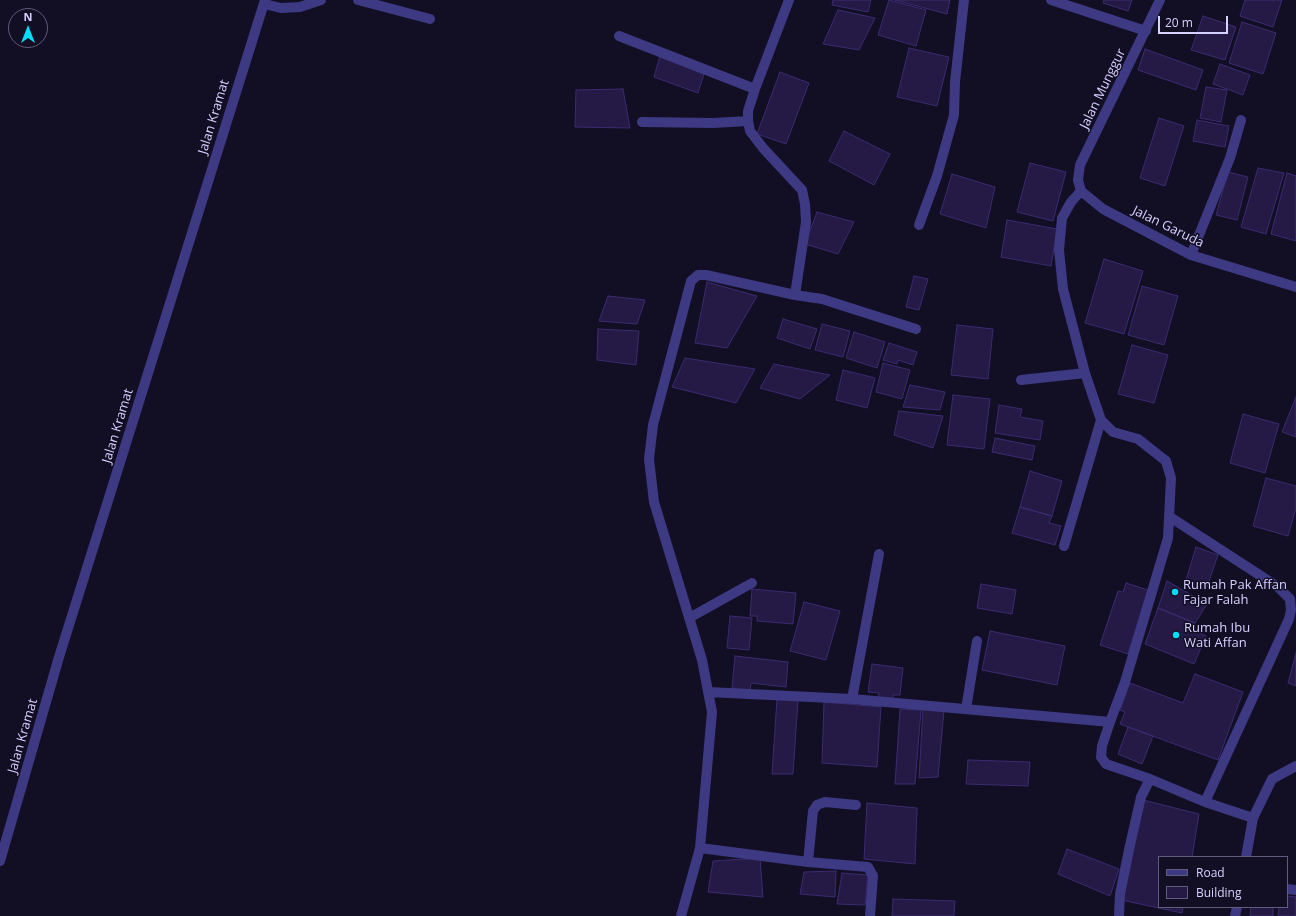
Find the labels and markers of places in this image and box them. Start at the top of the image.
place label: Rumah Pak Affan Fajar Falah [1183,577,1287,608]
marker: Rumah Pak Affan Fajar Falah [1170,587,1180,597]
place label: Rumah Ibu Wati Affan [1184,620,1250,651]
marker: Rumah Ibu Wati Affan [1171,630,1181,640]

